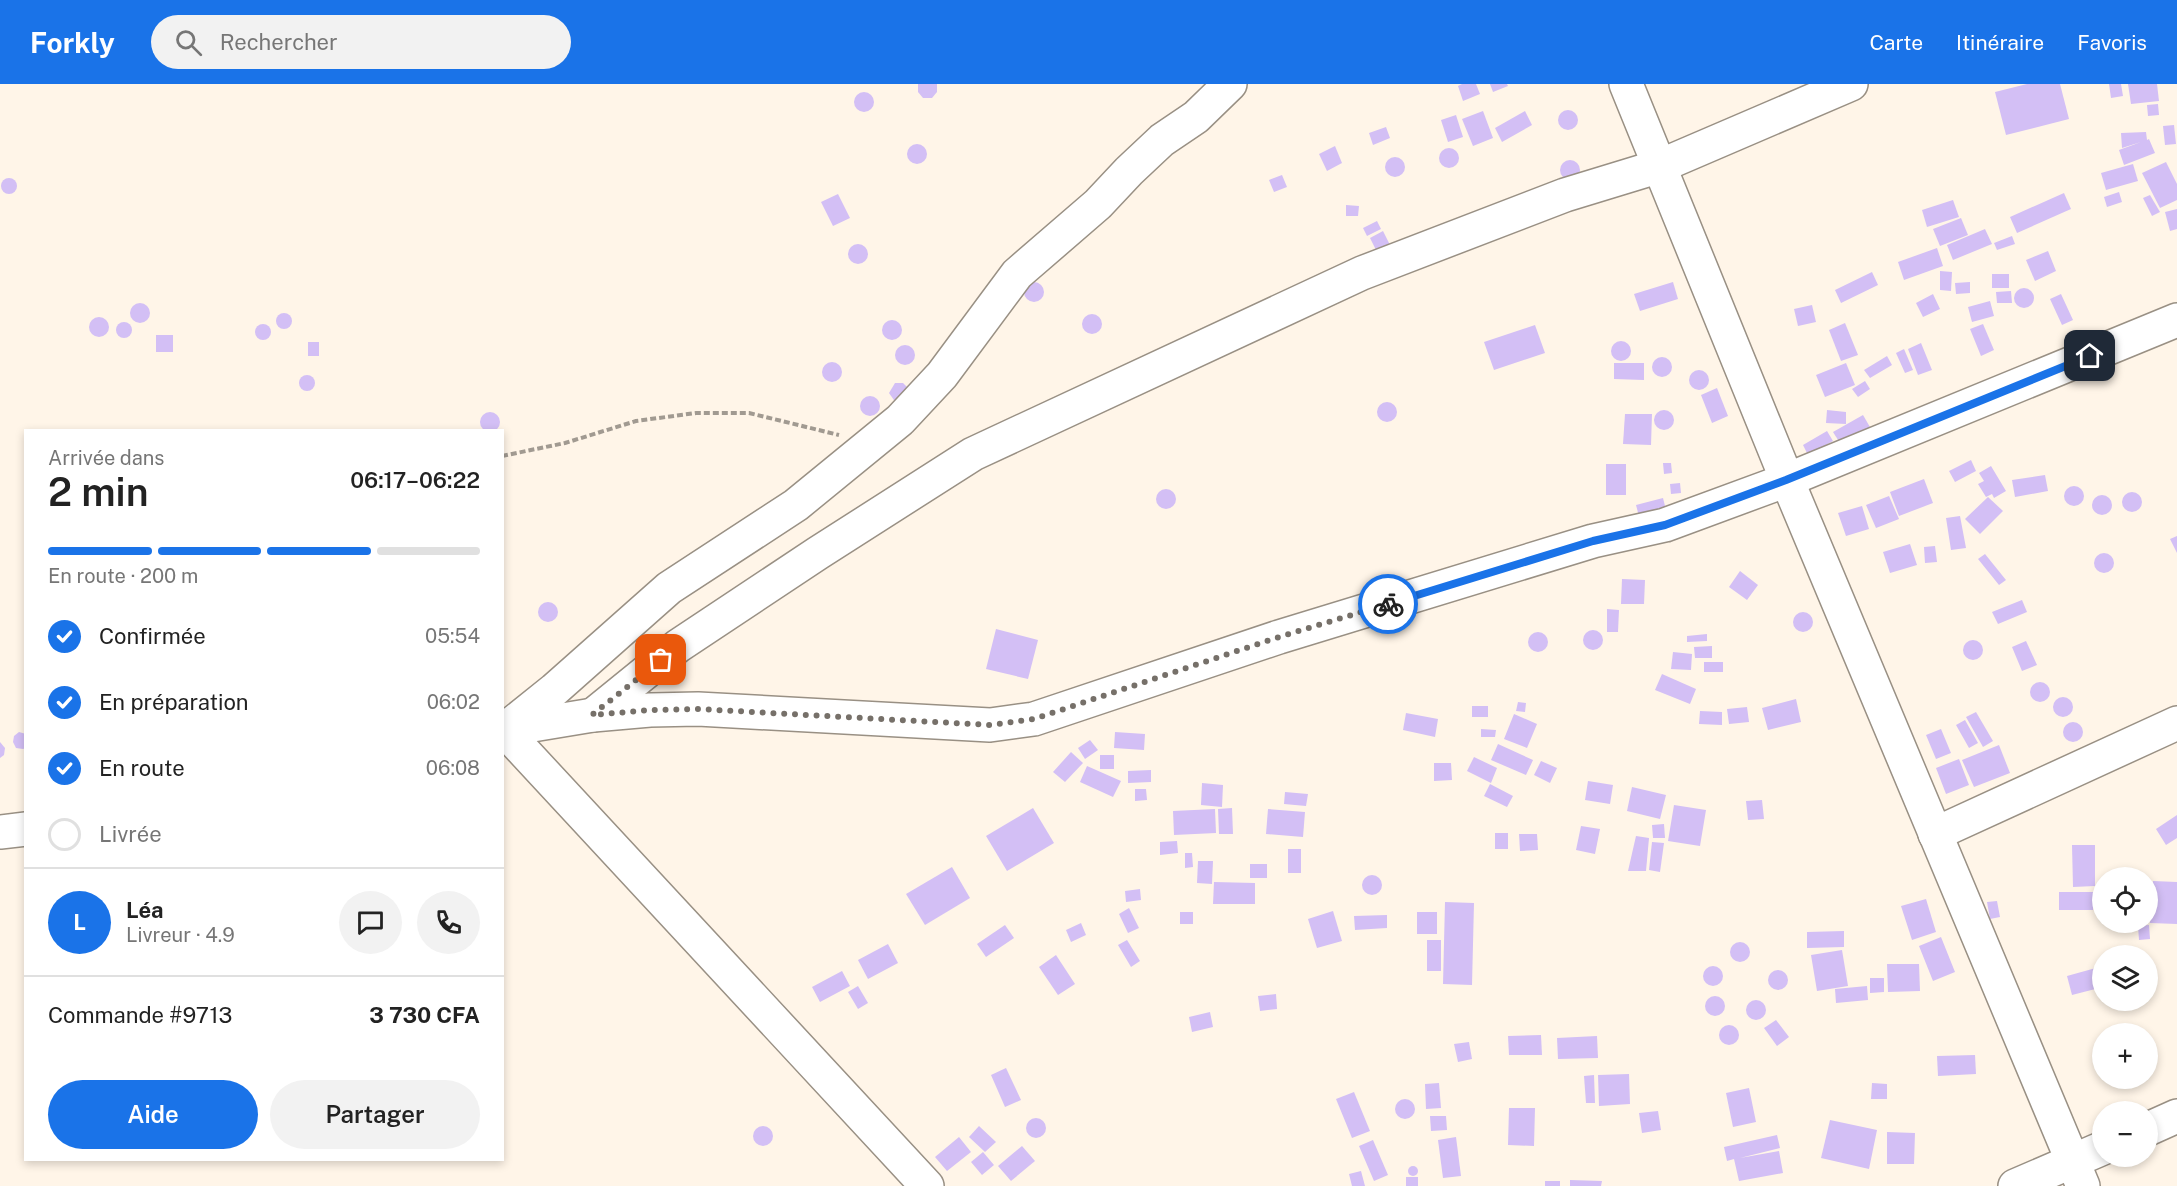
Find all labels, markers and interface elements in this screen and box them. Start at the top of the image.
search box [151,15,571,69]
text: Forkly [30,26,115,59]
icon: search [172,26,205,59]
text: Rechercher [220,29,338,55]
text: Carte [1869,30,1923,55]
text: Itinéraire [1956,30,2044,55]
text: Favoris [2077,30,2147,55]
pin [2064,330,2115,381]
icon: home [2073,339,2106,372]
text: Arrivée dans [48,446,164,470]
text: 06:17–06:22 [350,467,480,493]
text: 2 min [48,469,149,515]
text: En route · 200 m [48,564,198,588]
courier [1358,574,1418,634]
icon: bike [1372,588,1405,621]
icon: check [48,620,81,653]
text: Confirmée [99,623,206,649]
text: 05:54 [425,624,480,648]
pin [635,634,686,685]
icon: bag [644,643,677,676]
icon: check [48,686,81,719]
text: En préparation [99,689,249,715]
text: 06:02 [427,690,480,714]
icon: check [48,752,81,785]
text: En route [99,755,185,781]
text: 06:08 [426,756,480,780]
text: Livrée [99,821,162,847]
map controls [2092,867,2158,1167]
button: locate [2092,867,2158,933]
button: chat [339,891,402,954]
button: phone [417,891,480,954]
text: Léa [126,897,164,923]
text: L [73,909,86,935]
text: Livreur · 4.9 [126,923,235,947]
button: layers [2092,945,2158,1011]
text: Commande #9713 [48,1002,232,1028]
text: 3 730 CFA [369,1002,480,1028]
button: + [2092,1023,2158,1089]
button: Aide [48,1080,258,1149]
button: Partager [270,1080,480,1149]
button: − [2092,1101,2158,1167]

